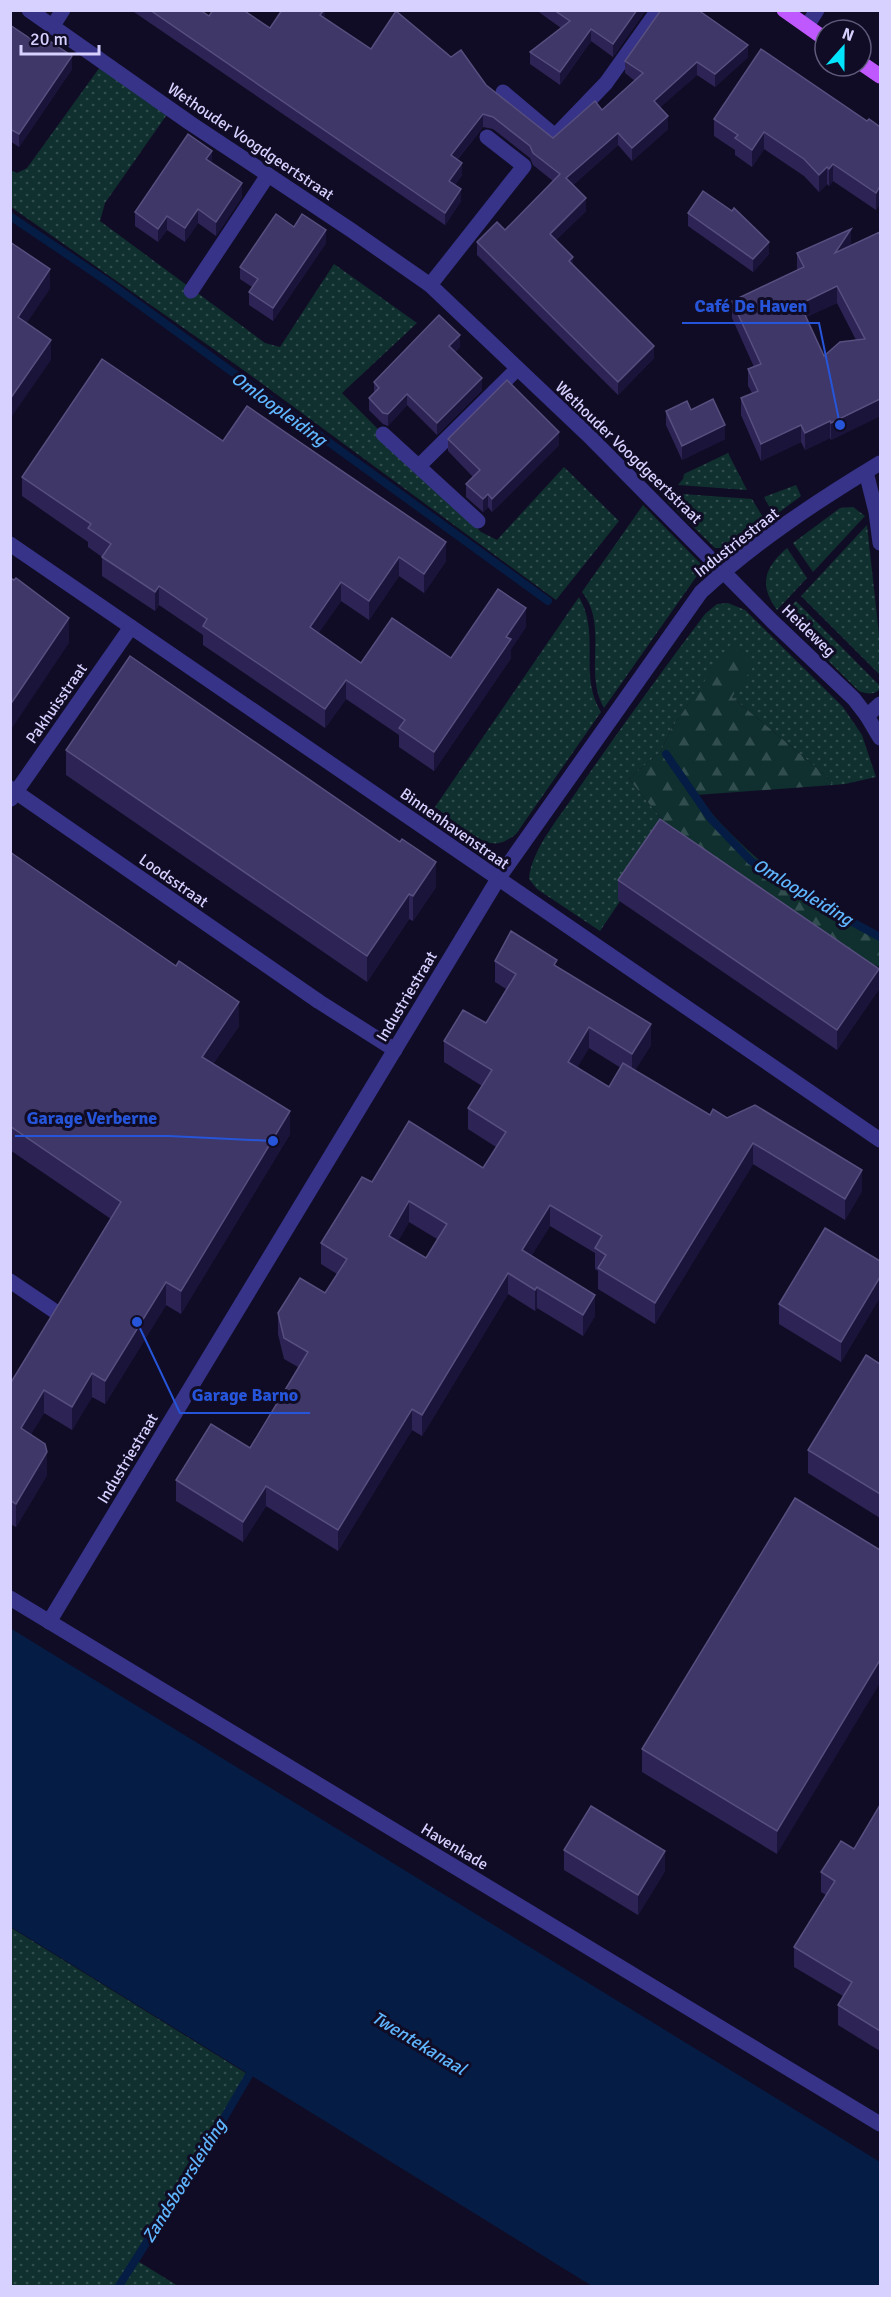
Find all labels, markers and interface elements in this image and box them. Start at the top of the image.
scale bar [21,18,99,56]
north arrow [813,18,873,78]
text: N [839,24,857,46]
text: 20 m [30,28,68,50]
street label: Wethouder Voogdgeertstraat [163,79,338,205]
callout: Café De Haven [682,287,819,323]
text: Café De Haven [695,295,808,317]
water label: Omloopleiding [227,367,332,452]
street label: Wethouder Voogdgeertstraat [551,377,706,528]
street label: Industriestraat [690,503,783,582]
street label: Heideweg [777,600,839,661]
street label: Pakhuisstraat [22,659,92,748]
street label: Binnenhavenstraat [396,784,513,874]
street label: Loodsstraat [135,850,212,912]
water label: Omloopleiding [749,854,858,931]
street label: Industriestraat [372,947,442,1045]
callout: Garage Verberne [15,1100,169,1136]
text: Garage Verberne [27,1107,157,1129]
callout: Garage Barno [180,1377,310,1413]
text: Garage Barno [192,1384,298,1406]
street label: Industriestraat [93,1409,163,1507]
street label: Havenkade [417,1819,492,1875]
water label: Twentekanaal [368,2006,472,2081]
water label: Zandsboersleiding [137,2114,232,2247]

